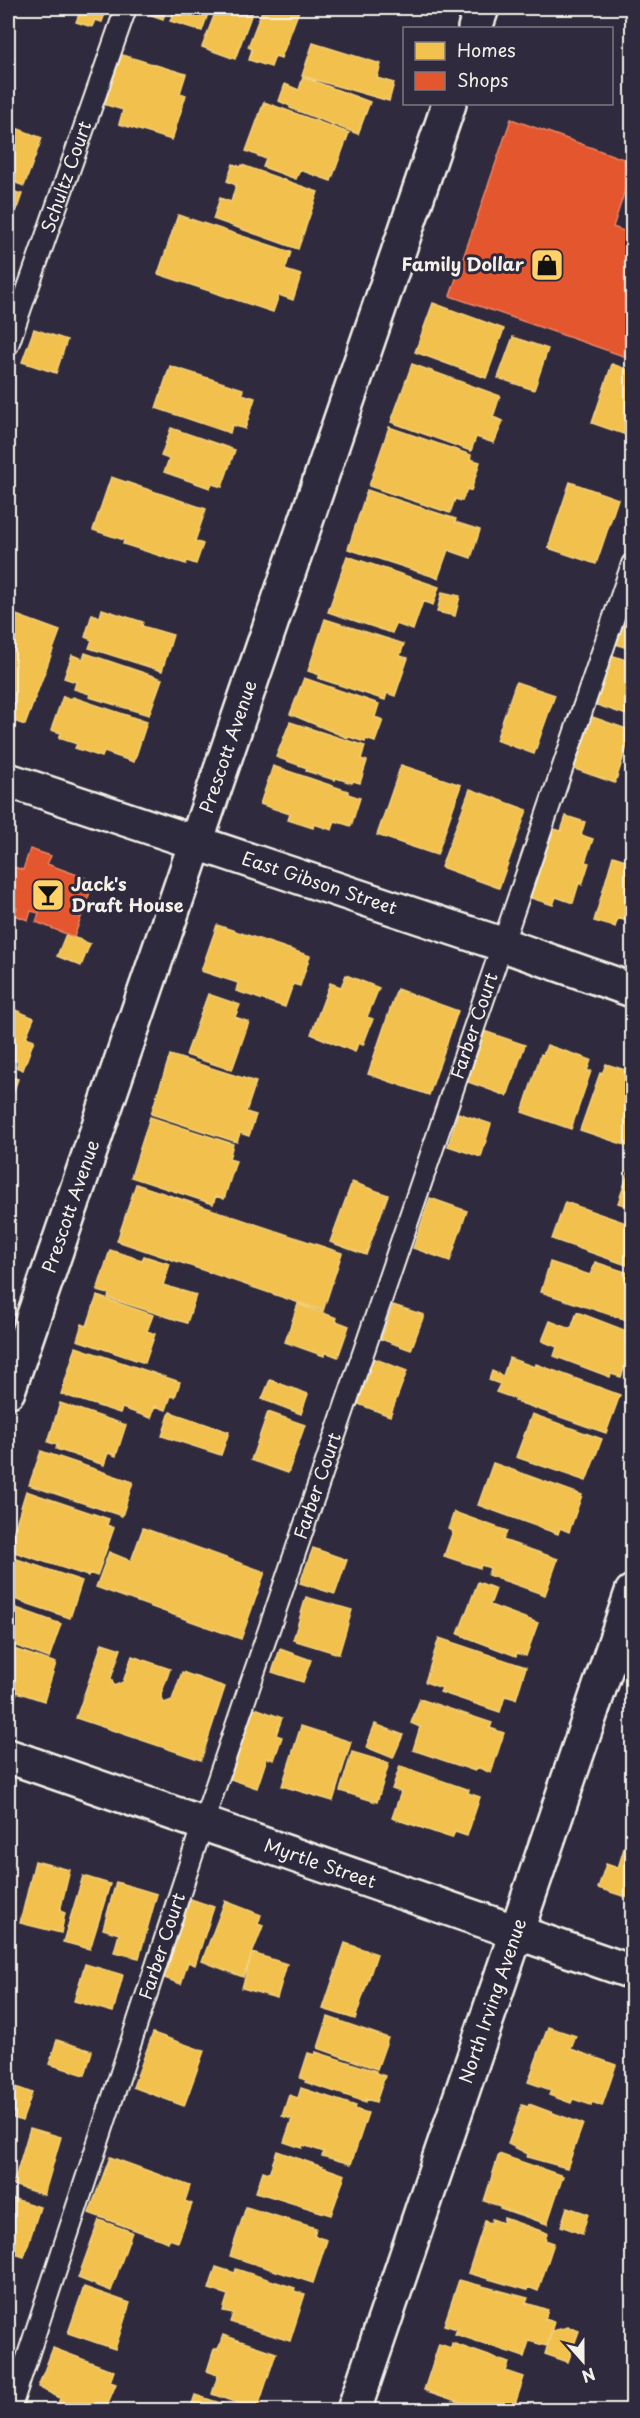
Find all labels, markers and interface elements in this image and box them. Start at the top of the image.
legend [403,27,613,105]
text: Homes [457,36,515,63]
text: Shops [457,66,508,93]
street label: Schultz Court [33,117,97,236]
shop icon: Family Dollar [529,247,565,283]
place label: Family Dollar [402,250,525,277]
street label: Prescott Avenue [192,676,263,816]
street label: East Gibson Street [239,844,401,920]
place label: Jack's Draft House [71,870,184,918]
bar icon: Jack's Draft House [30,877,66,913]
street label: Farber Court [443,969,504,1082]
street label: Prescott Avenue [34,1136,105,1276]
street label: Farber Court [286,1429,347,1542]
street label: Myrtle Street [261,1831,380,1894]
street label: Farber Court [131,1889,191,2003]
street label: North Irving Avenue [451,1914,532,2087]
north arrow [553,2331,613,2391]
text: N [579,2362,599,2389]

